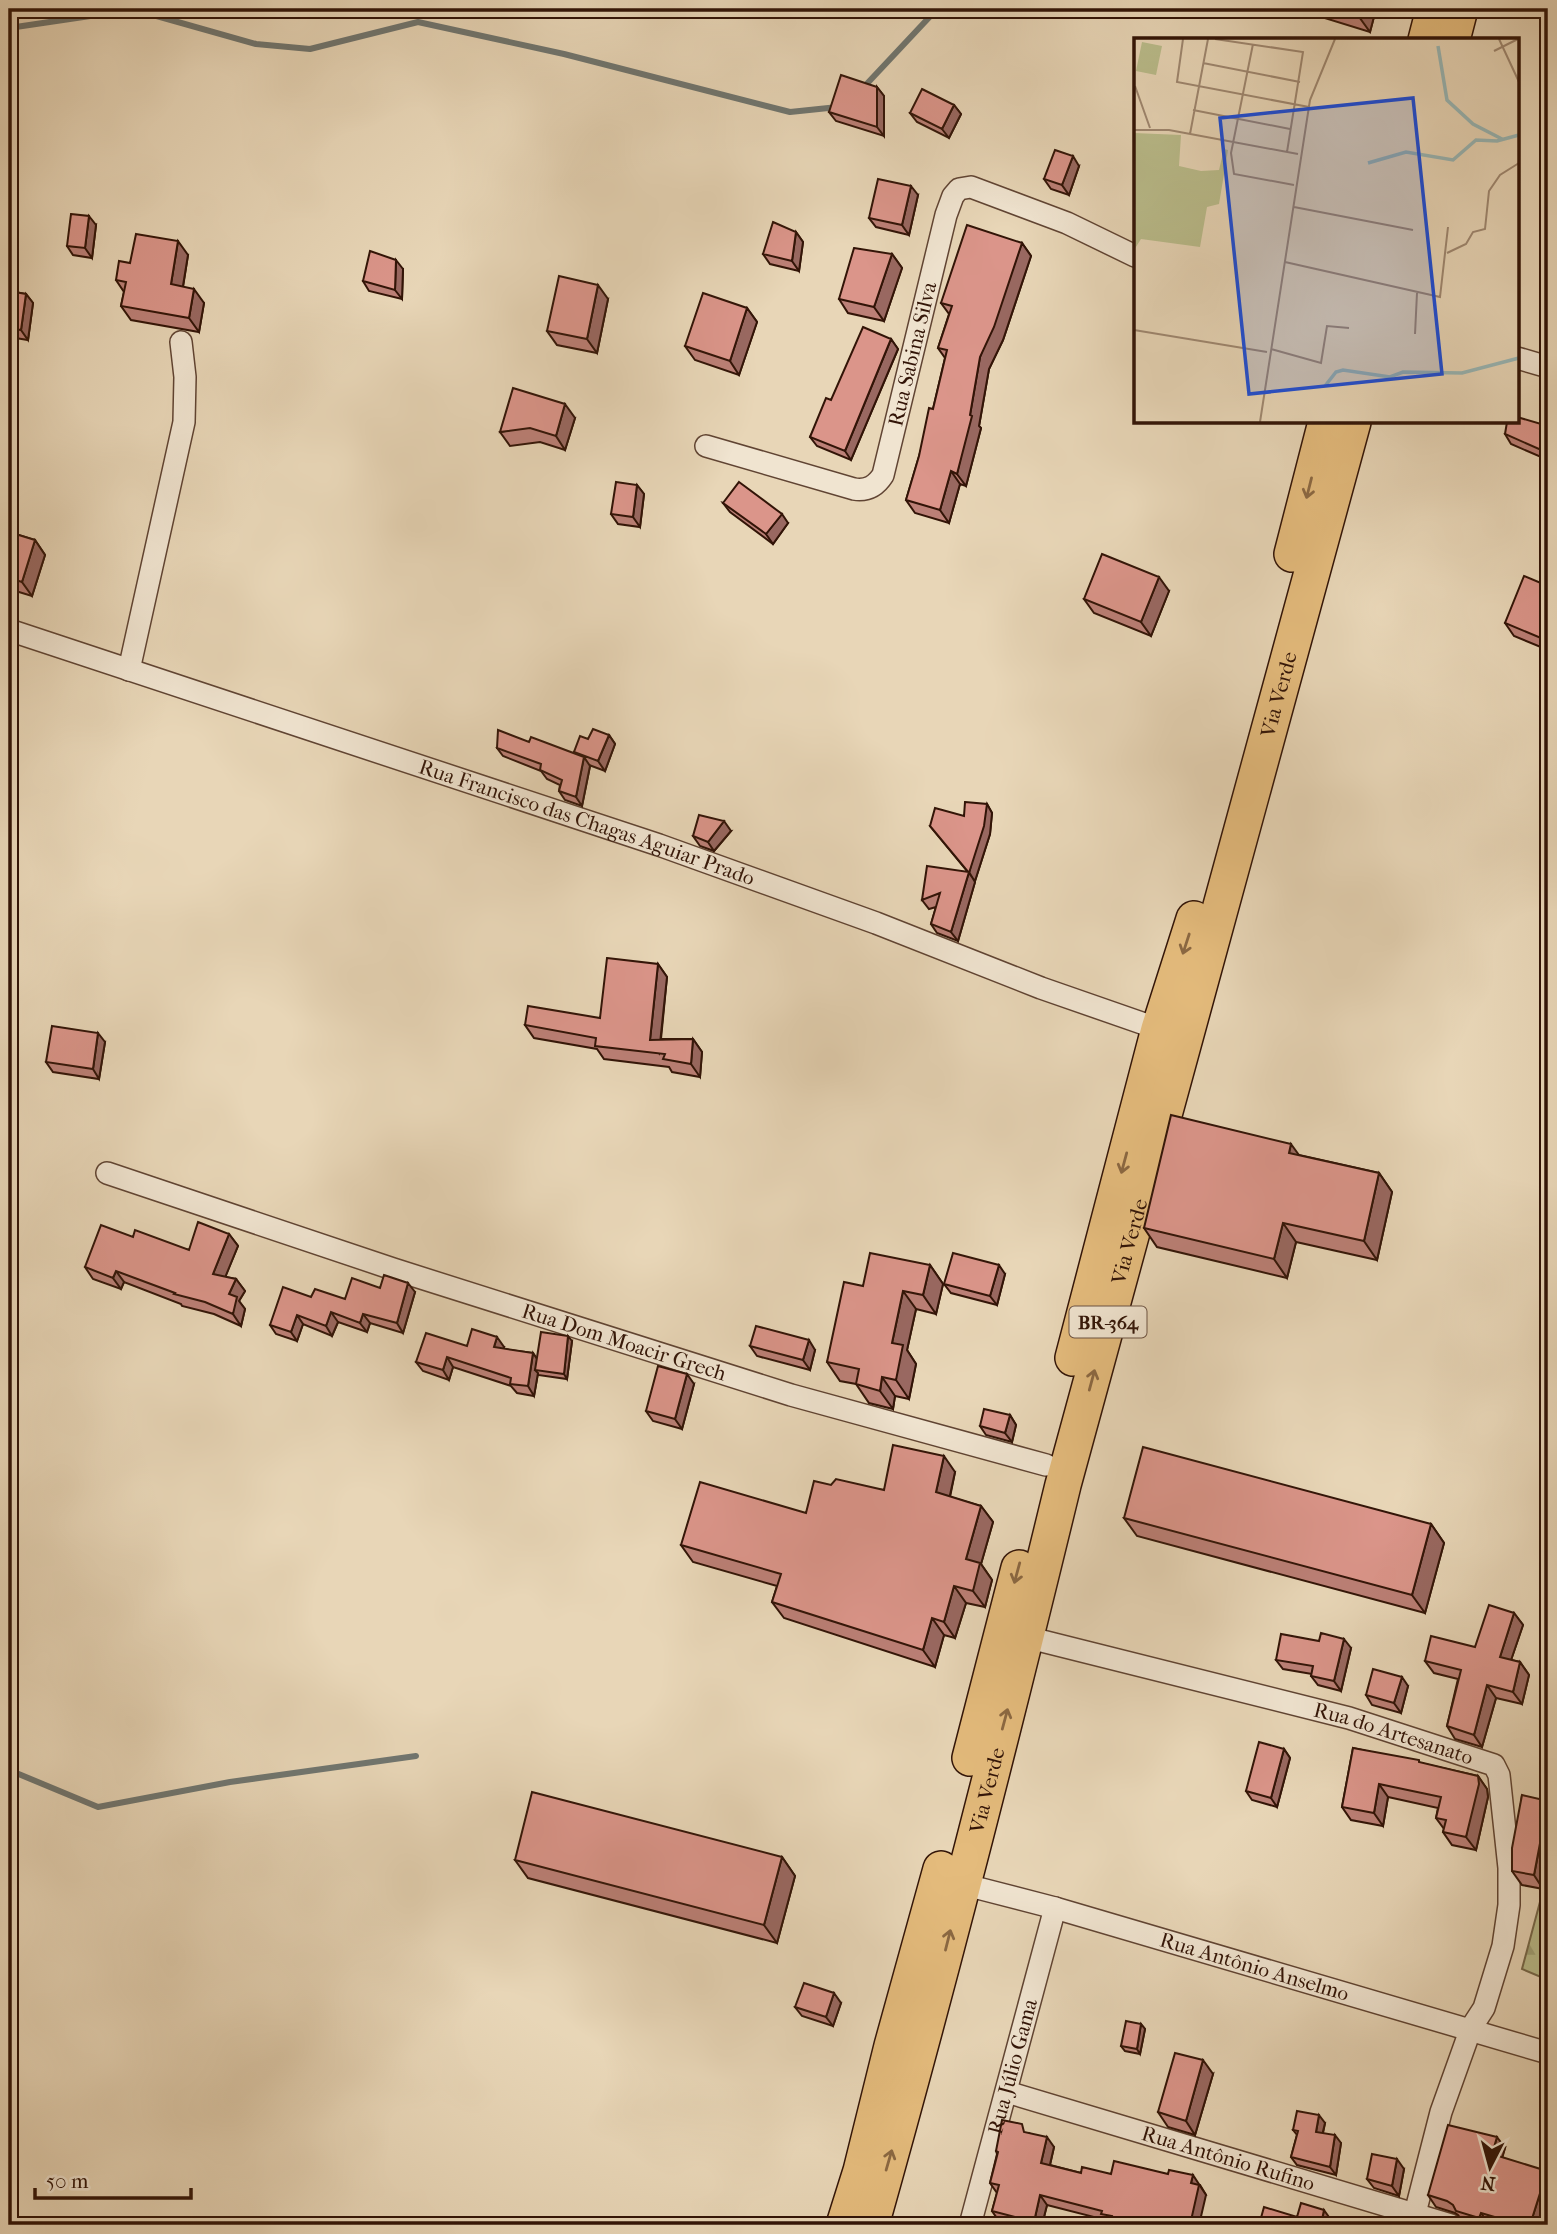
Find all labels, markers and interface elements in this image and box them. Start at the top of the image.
inset map [1134,38,1518,424]
street label: Rua Sabina Silva [883,279,941,429]
one-way arrow [1302,476,1315,499]
street label: Via Verde [1255,649,1302,741]
street label: Rua Francisco das Chagas Aguiar Prado [416,754,758,890]
one-way arrow [1179,933,1192,955]
one-way arrow [1117,1151,1130,1174]
street label: Via Verde [1106,1196,1153,1288]
street label: Rua Dom Moacir Grech [519,1299,729,1386]
road number: BR-364 [1070,1306,1146,1338]
one-way arrow [1086,1370,1099,1392]
one-way arrow [1010,1562,1023,1584]
street label: Rua do Artesanato [1311,1698,1476,1769]
one-way arrow [999,1709,1012,1731]
street label: Via Verde [964,1745,1010,1837]
street label: Rua Antônio Anselmo [1157,1928,1352,2006]
one-way arrow [942,1929,955,1952]
street label: Rua Júlio Gama [983,1996,1042,2137]
street label: Rua Antônio Rufino [1139,2121,1318,2196]
north arrow [1456,2132,1526,2202]
one-way arrow [884,2149,897,2171]
scale bar [35,2157,191,2201]
text: 50 m [46,2169,89,2193]
text: N [1479,2171,1497,2195]

